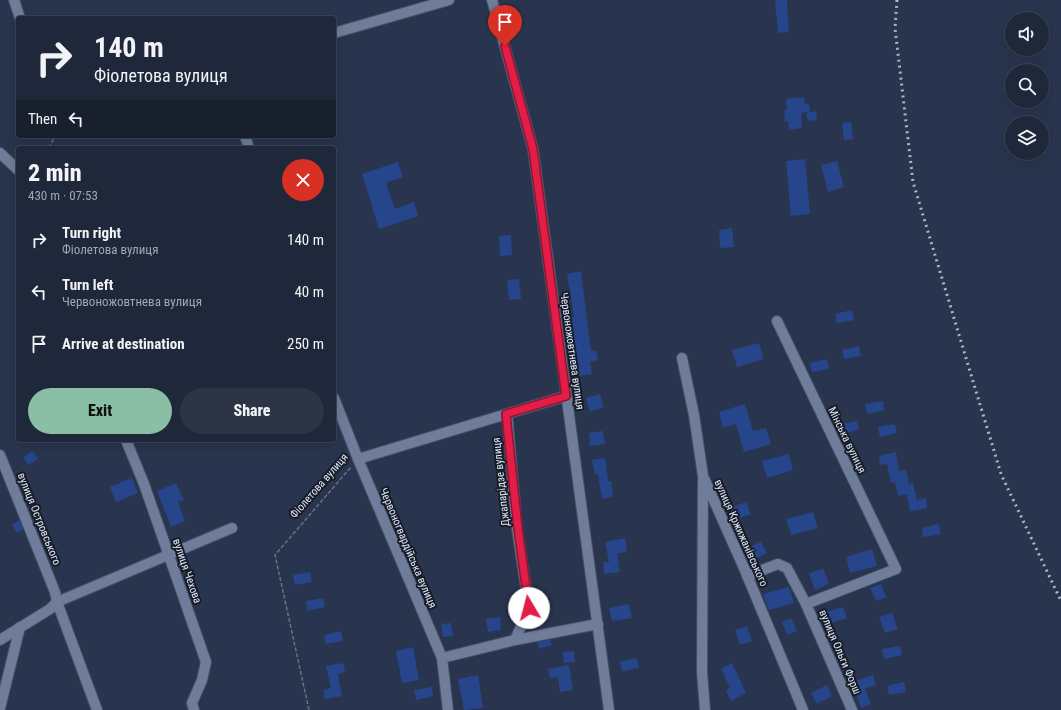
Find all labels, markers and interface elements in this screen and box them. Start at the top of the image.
pin [488,5,522,46]
icon: arrive [494,11,516,33]
map controls [1005,12,1049,160]
button: sound [1005,12,1049,56]
text: 140 m [94,31,164,64]
icon: right [28,32,80,84]
button: search [1005,64,1049,108]
text: Фіолетова вулиця [94,65,228,86]
icon: left [65,108,87,130]
text: Then [28,110,57,128]
button: layers [1005,116,1049,160]
text: 2 min [28,159,82,187]
button: close [282,159,324,201]
text: 430 m · 07:53 [28,188,98,203]
text: Turn right [62,224,121,242]
icon: right [28,229,50,251]
text: 140 m [287,231,324,249]
text: Фіолетова вулиця [62,242,158,257]
text: Turn left [62,276,113,294]
icon: left [28,281,50,303]
text: 40 m [294,283,324,301]
street label: Червоножовтнева вулиця [557,291,587,411]
text: Червоножовтнева вулиця [62,294,202,309]
icon: arrive [28,333,50,355]
text: Arrive at destination [62,335,185,353]
text: 250 m [287,335,324,353]
button: Exit [28,388,172,434]
button: Share [180,388,324,434]
street label: Мінська вулиця [825,405,869,475]
street label: Джапарідзе вулиця [490,437,512,527]
street label: Фіолетова вулиця [287,451,351,521]
street label: вулиця Островського [15,471,64,567]
street label: вулиця Кржижанівського [712,477,771,589]
street label: Червоногвардійська вулиця [377,486,439,610]
street label: вулиця Чехова [170,537,204,605]
position arrow [508,587,550,629]
street label: вулиця Ольги Форш [816,608,864,696]

